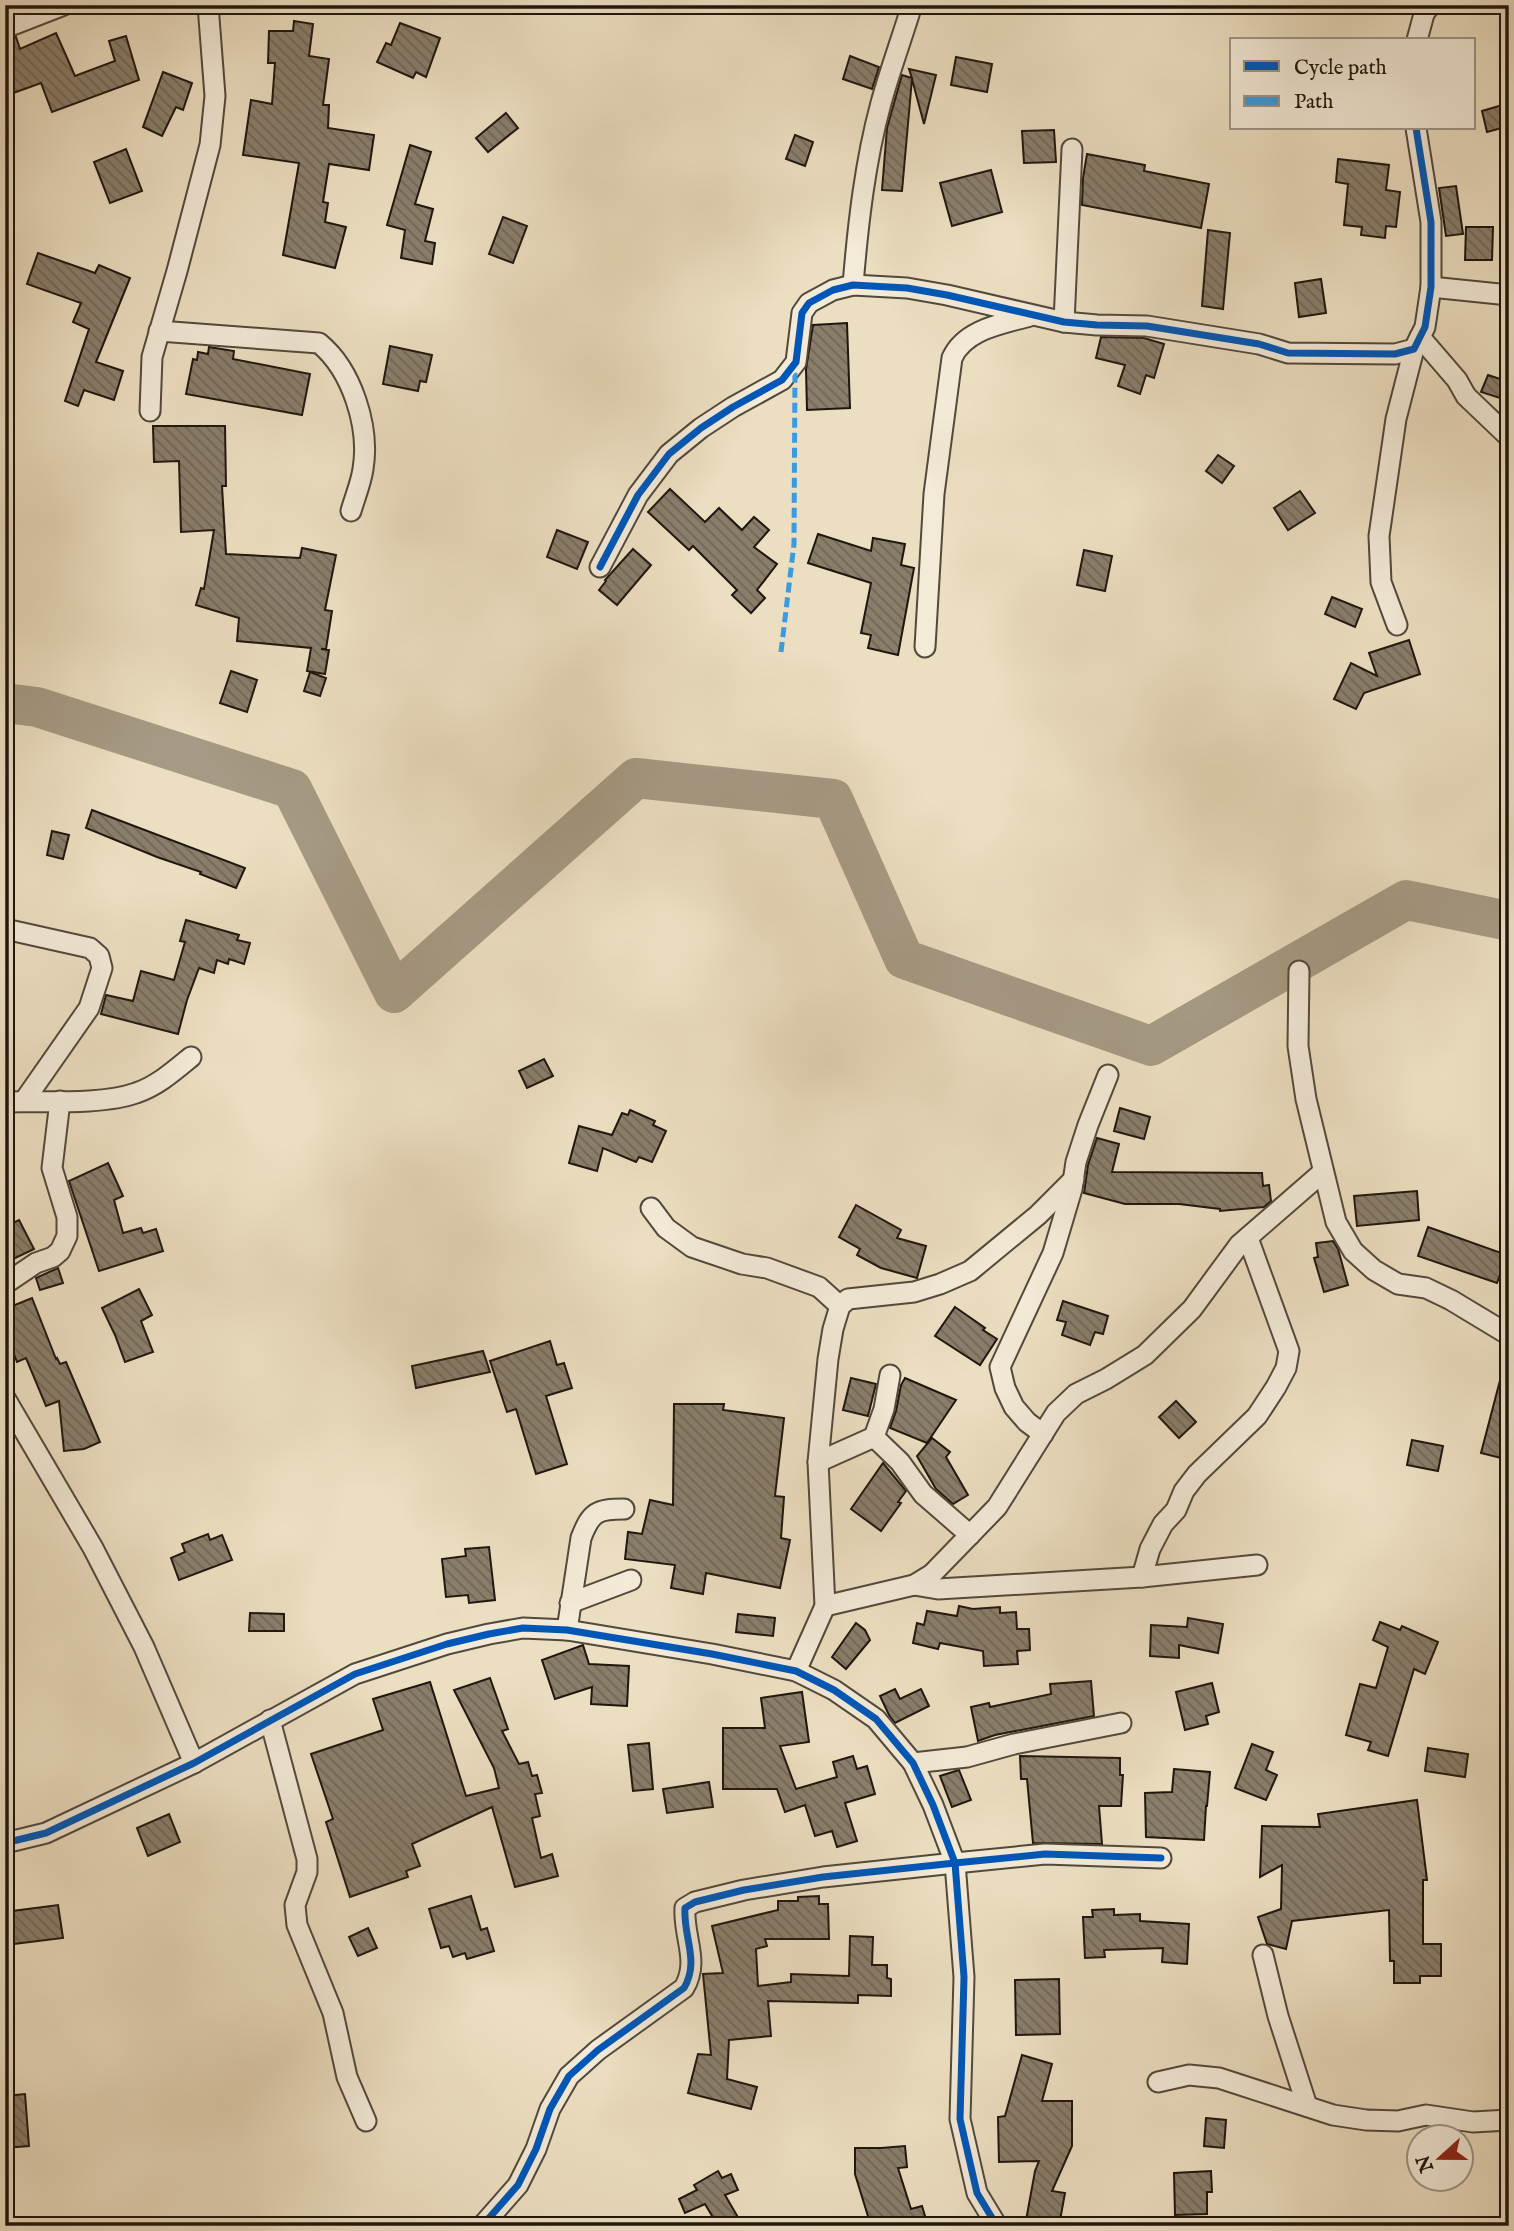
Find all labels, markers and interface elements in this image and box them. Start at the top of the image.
legend [1230,38,1476,130]
text: Cycle path [1294,55,1387,82]
text: Path [1294,89,1333,116]
north arrow [1406,2122,1476,2192]
text: N [1412,2151,1441,2176]

